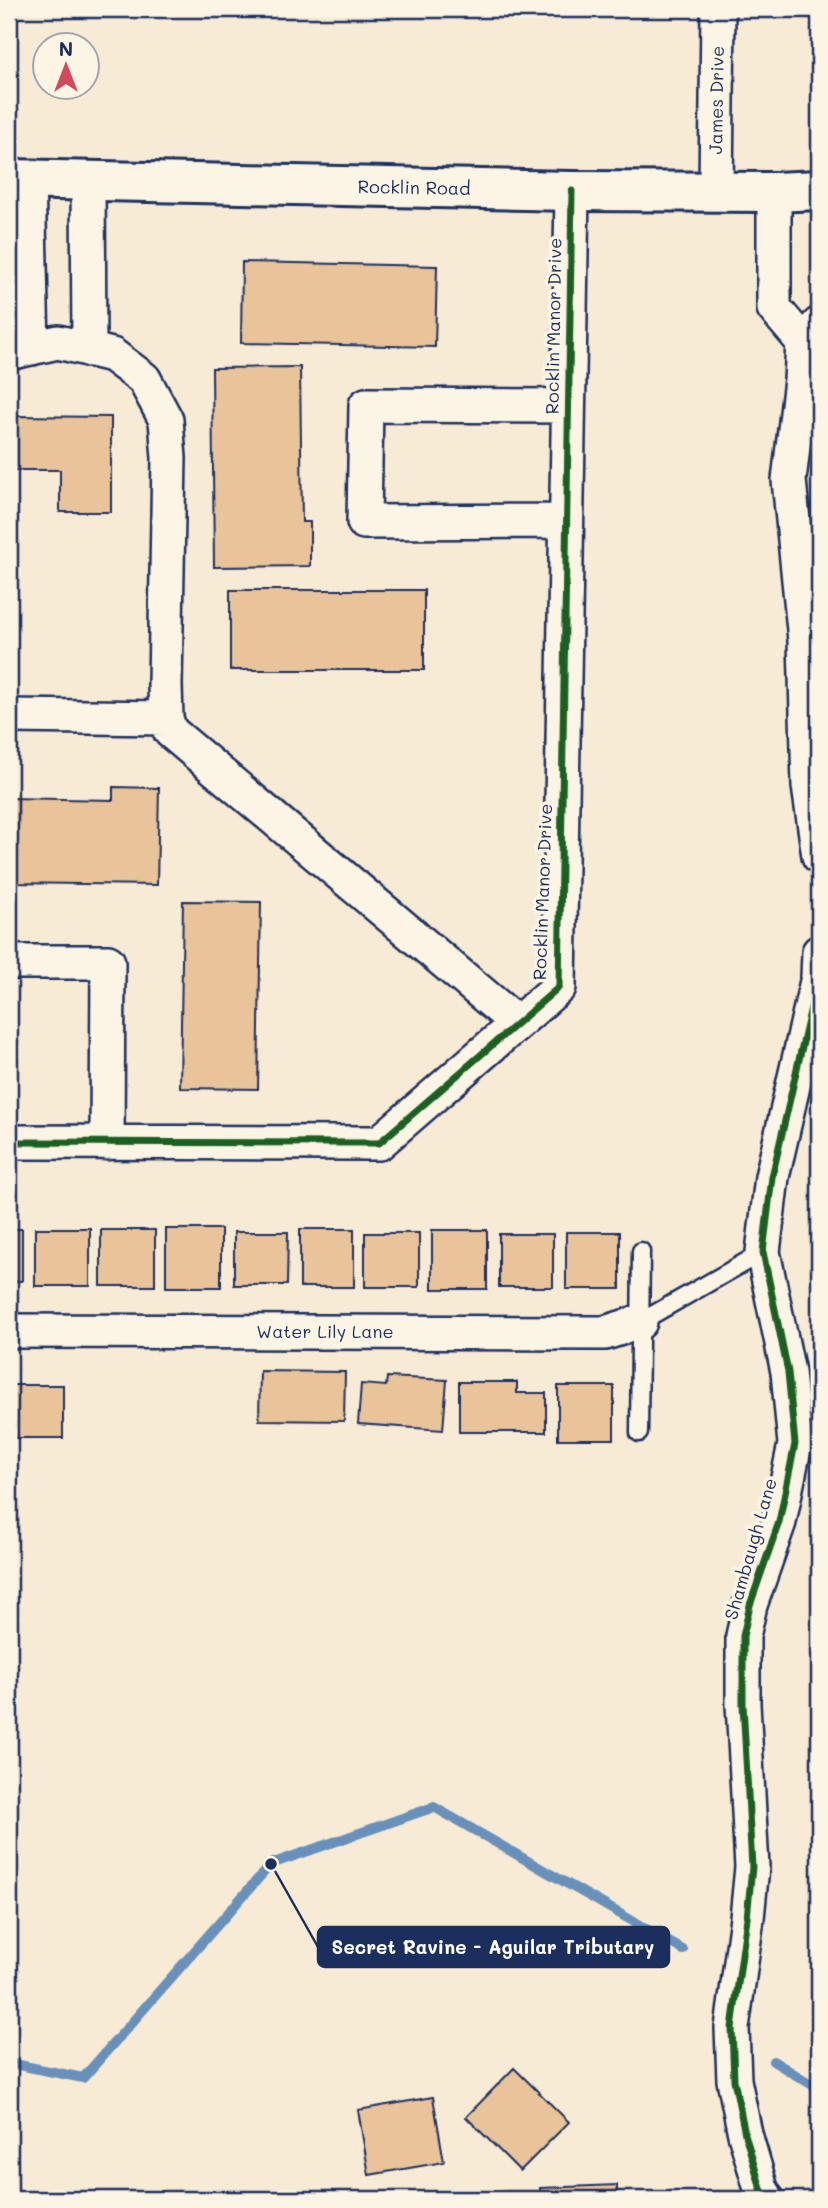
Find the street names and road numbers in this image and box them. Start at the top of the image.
street label: James Drive [703,45,729,155]
street label: Rocklin Road [357,174,471,200]
street label: Rocklin Manor Drive [539,237,567,415]
street label: Rocklin Manor Drive [527,803,557,981]
street label: Water Lily Lane [256,1319,394,1343]
street label: Shambaugh Lane [718,1475,782,1622]

